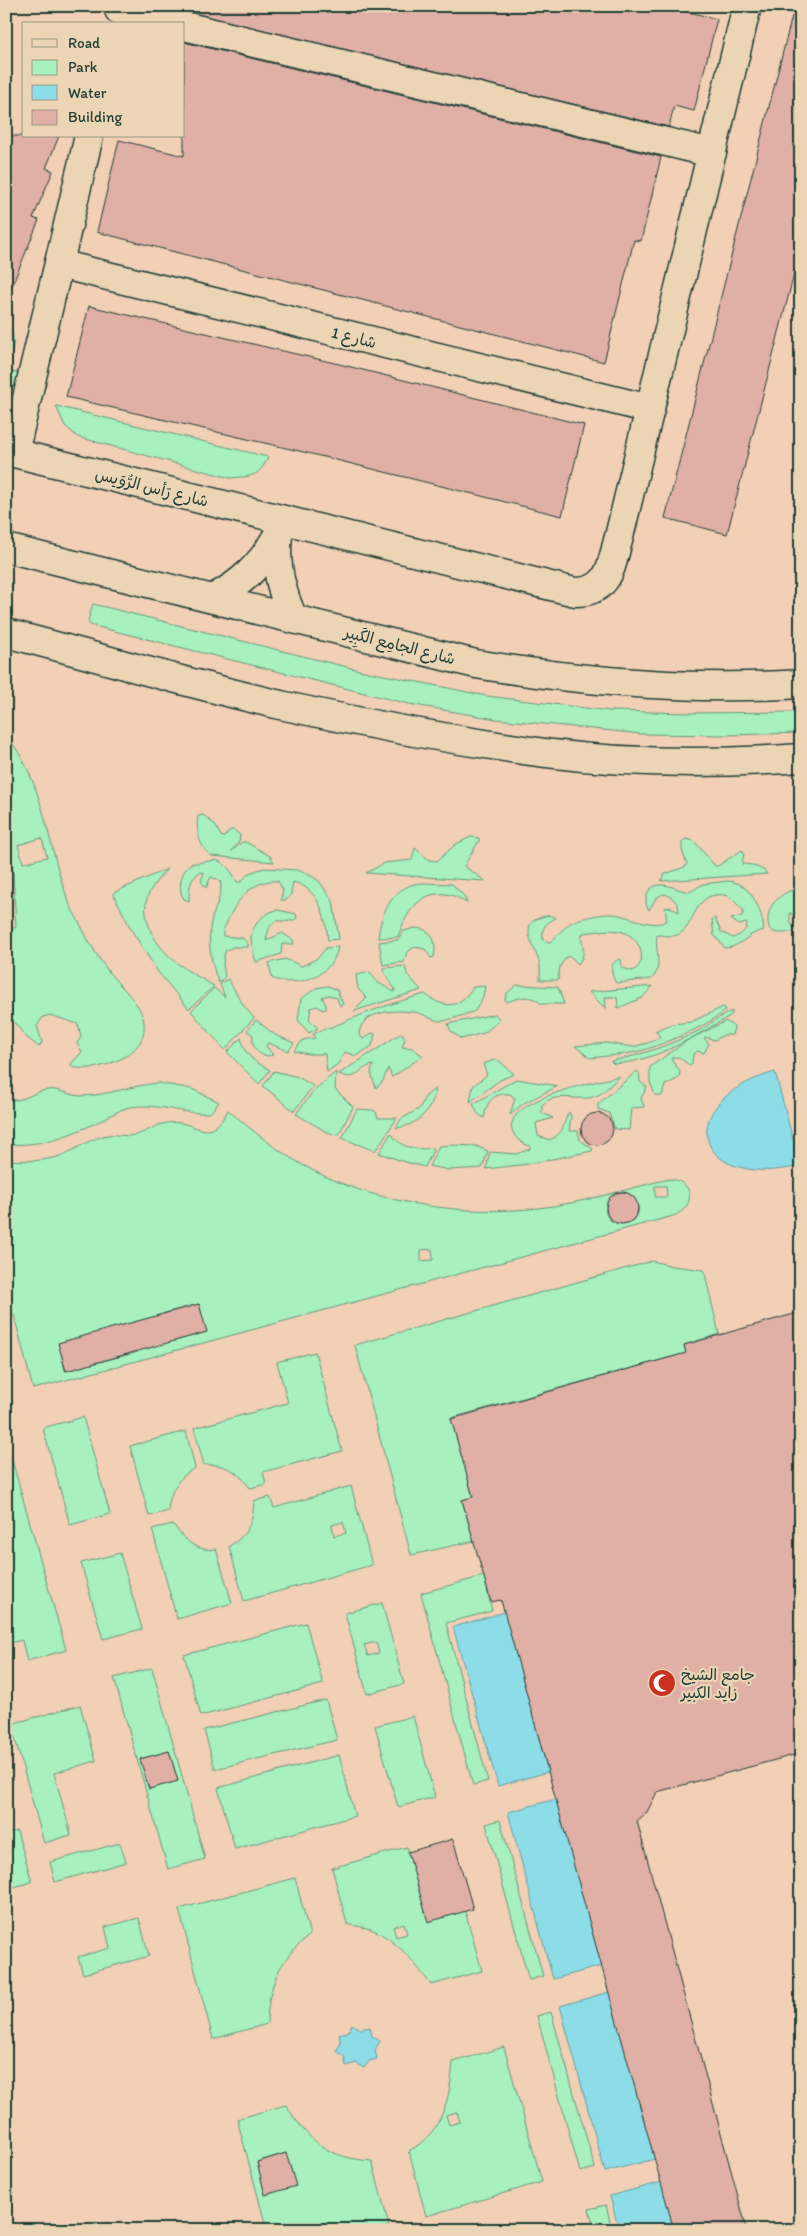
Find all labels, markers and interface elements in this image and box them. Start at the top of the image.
legend [22,22,185,138]
text: Road [68,34,101,52]
text: Park [68,58,98,76]
text: Water [68,84,107,102]
text: Building [68,108,122,126]
street label: شارع 1 [329,323,378,354]
street label: شارع رَأس الرُّوَيس [93,464,210,513]
street label: شارع الجامِع الكَبِير [340,622,457,672]
place label: جامع الشيخ زايد الكبير [679,1665,755,1702]
mosque icon: جامع الشيخ زايد الكبير [647,1668,677,1698]

